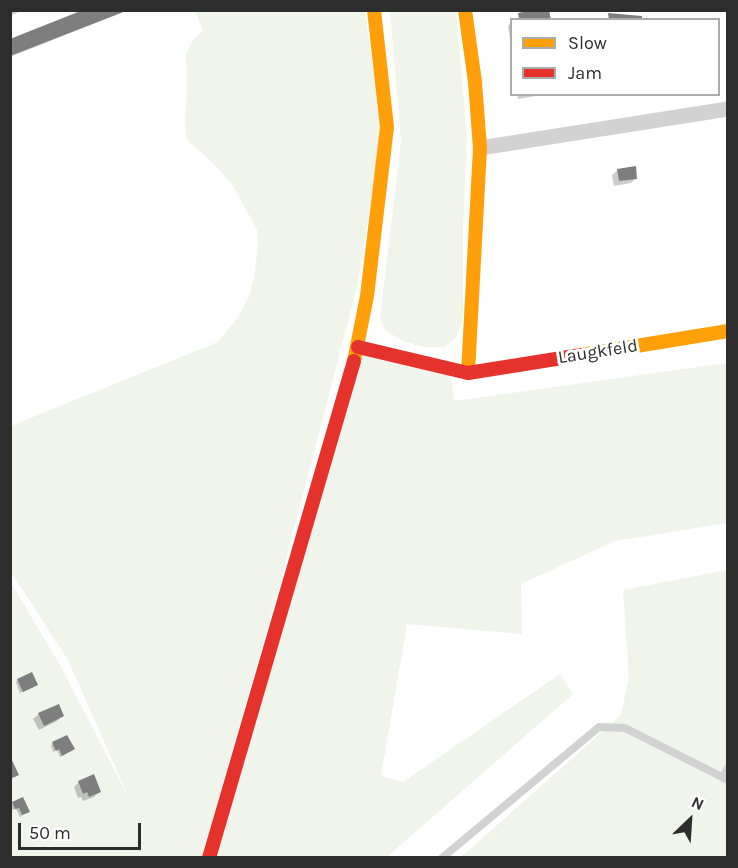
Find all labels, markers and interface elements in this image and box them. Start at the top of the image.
legend [510,18,720,96]
text: Slow [568,32,607,54]
text: Jam [568,62,602,84]
street label: Laugkfeld [557,335,639,369]
north arrow [660,790,720,850]
text: N [689,792,707,814]
scale bar [21,811,144,849]
text: 50 m [29,822,71,844]

